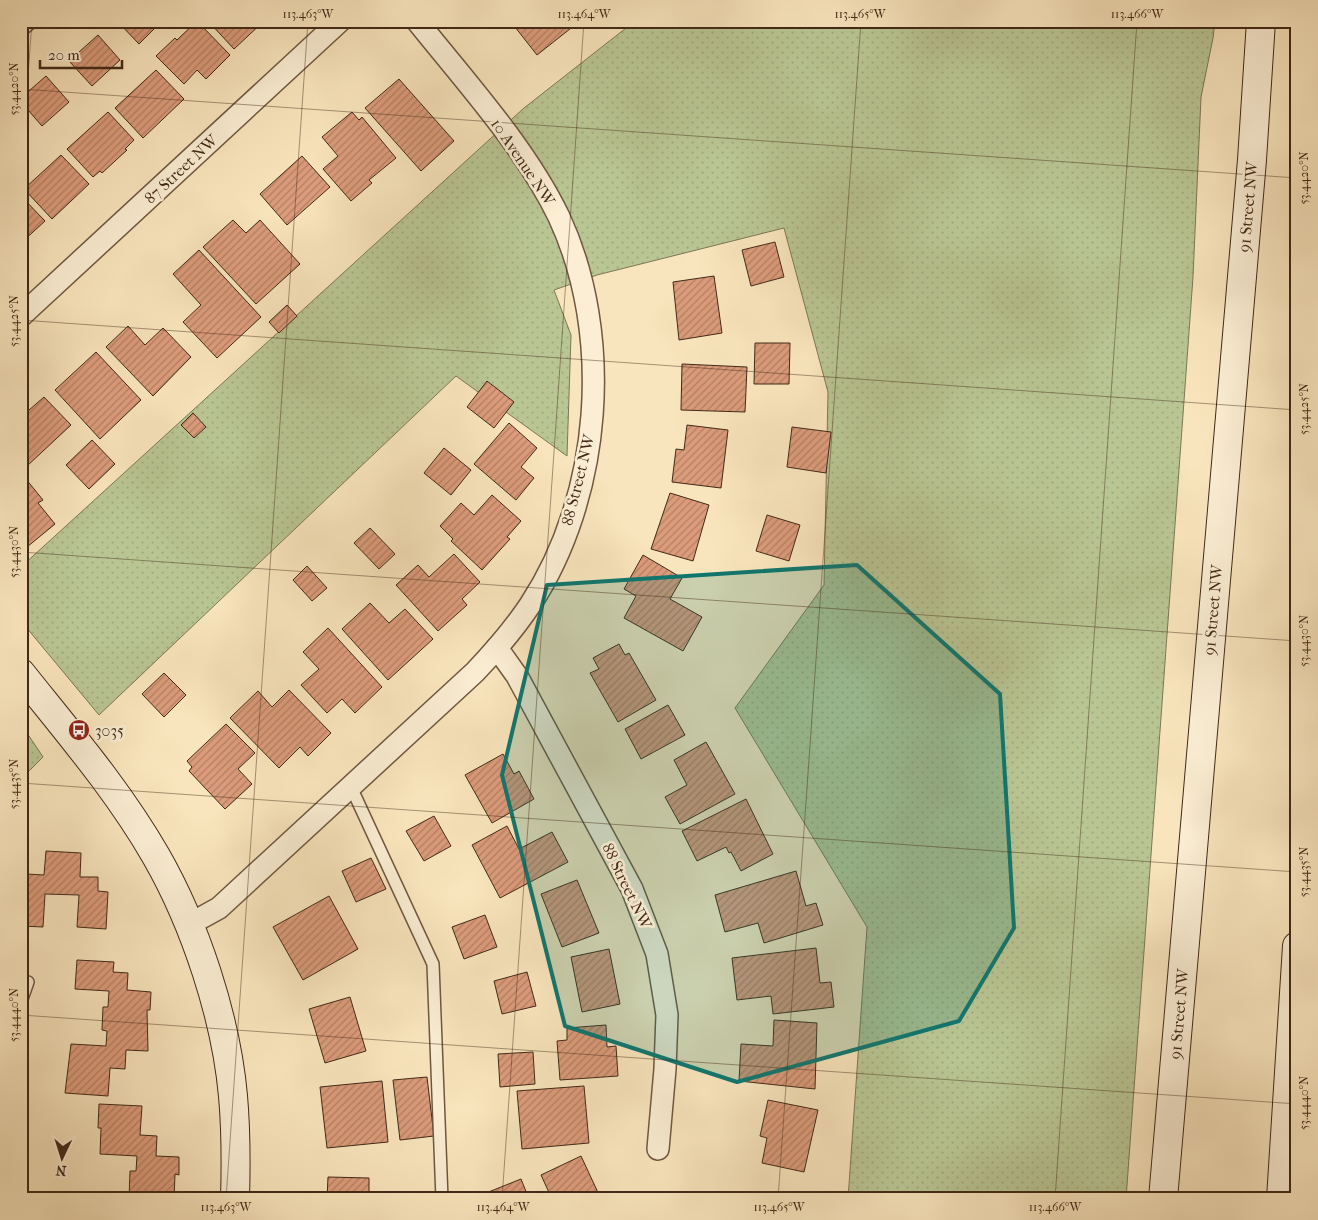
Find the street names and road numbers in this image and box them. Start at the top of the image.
street label: 10 Avenue NW [487,115,560,210]
street label: 87 Street NW [141,130,222,208]
street label: 91 Street NW [1235,160,1262,253]
street label: 88 Street NW [558,431,599,527]
street label: 91 Street NW [1200,563,1227,656]
street label: 88 Street NW [598,840,656,933]
street label: 91 Street NW [1166,967,1193,1060]

